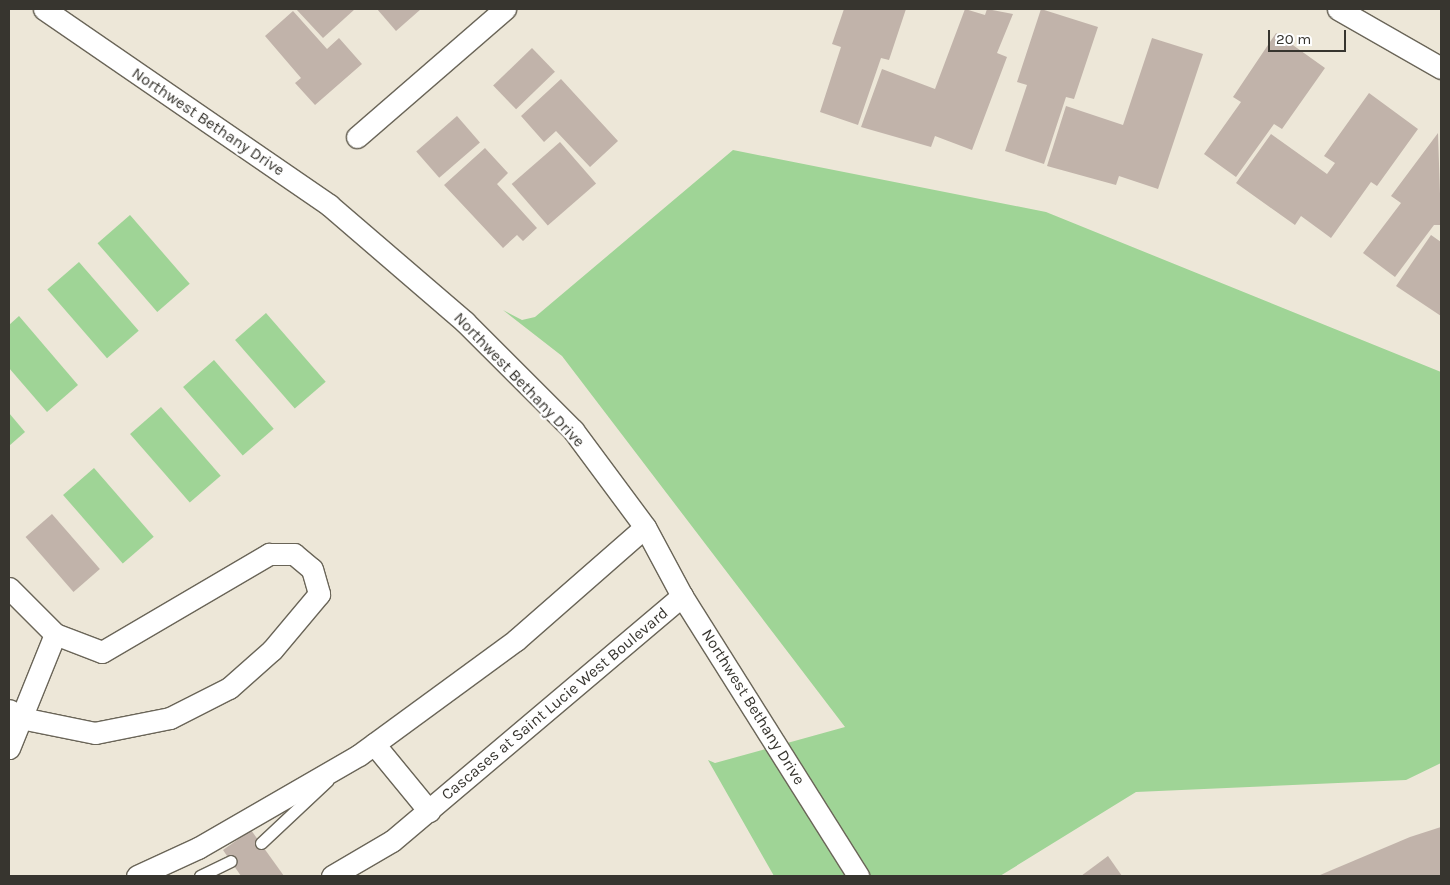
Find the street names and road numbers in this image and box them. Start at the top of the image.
street label: Northwest Bethany Drive [128,64,288,180]
street label: Northwest Bethany Drive [450,309,588,451]
street label: Cascases at Saint Lucie West Boulevard [438,603,672,805]
street label: Northwest Bethany Drive [697,626,809,788]

